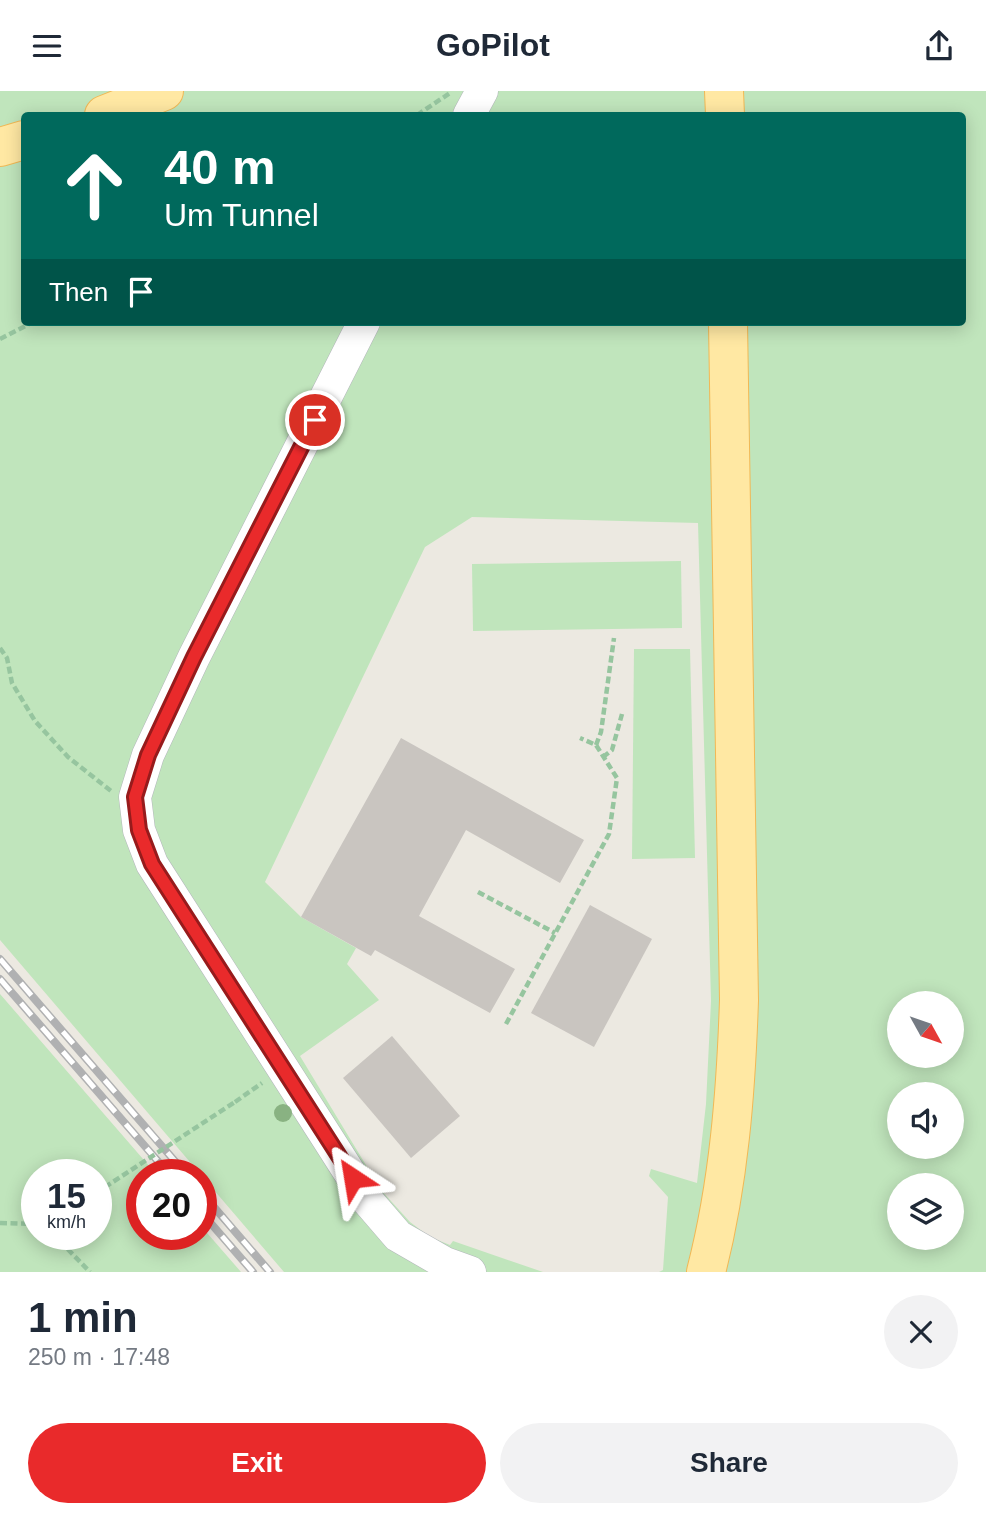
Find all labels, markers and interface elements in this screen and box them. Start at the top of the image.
icon: menu [28,27,66,65]
text: GoPilot [436,27,550,63]
icon: share [920,27,958,65]
icon: ahead [49,140,140,231]
text: 40 m [164,140,276,194]
text: Um Tunnel [164,197,319,233]
icon: arrive [122,273,160,311]
text: Then [49,277,108,307]
pin [285,390,345,450]
icon: arrive [296,401,334,439]
north arrow [887,991,964,1067]
map controls [887,991,964,1250]
button: sound [887,1082,964,1159]
position arrow [316,1141,390,1215]
speed limit sign: 20 [126,1159,217,1250]
button: layers [887,1173,964,1250]
text: 15 [47,1176,86,1215]
text: km/h [47,1212,86,1232]
text: 1 min [28,1294,138,1341]
button: close [884,1295,958,1369]
text: 250 m · 17:48 [28,1344,170,1370]
button: Exit [28,1423,486,1503]
button: Share [500,1423,958,1503]

